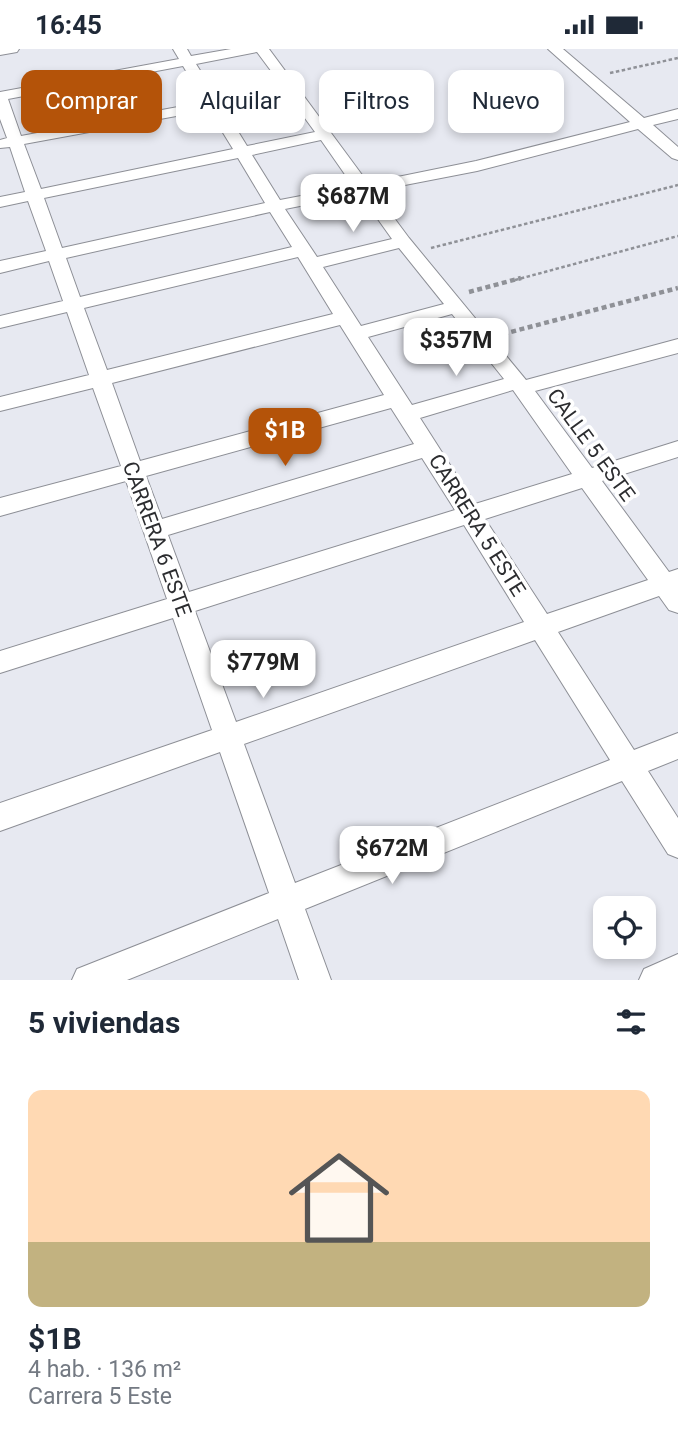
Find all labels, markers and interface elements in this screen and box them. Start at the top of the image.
text: 16:45 [35,10,102,40]
chip: Comprar [21,70,162,133]
chip: Alquilar [176,70,305,133]
chip: Filtros [319,70,434,133]
chip: Nuevo [448,70,564,133]
pin: $687M [304,174,402,234]
text: $687M [317,183,389,210]
pin: $357M [407,319,505,378]
text: $357M [420,327,492,354]
street label: CALLE 5 ESTE [542,384,640,506]
pin: $1B [251,409,319,468]
text: $1B [264,417,306,444]
street label: CARRERA 5 ESTE [424,450,530,600]
street label: CARRERA 6 ESTE [118,458,196,620]
pin: $779M [214,641,312,700]
text: $779M [227,649,299,676]
pin: $672M [343,827,441,886]
text: $672M [356,835,428,862]
map controls [593,896,656,959]
button: locate [593,896,656,959]
icon: filters [612,1003,650,1041]
text: 5 viviendas [28,1005,180,1040]
icon: home [276,1135,402,1261]
text: $1B [28,1321,82,1356]
text: 4 hab. · 136 m² [28,1356,181,1383]
text: Carrera 5 Este [28,1383,172,1410]

